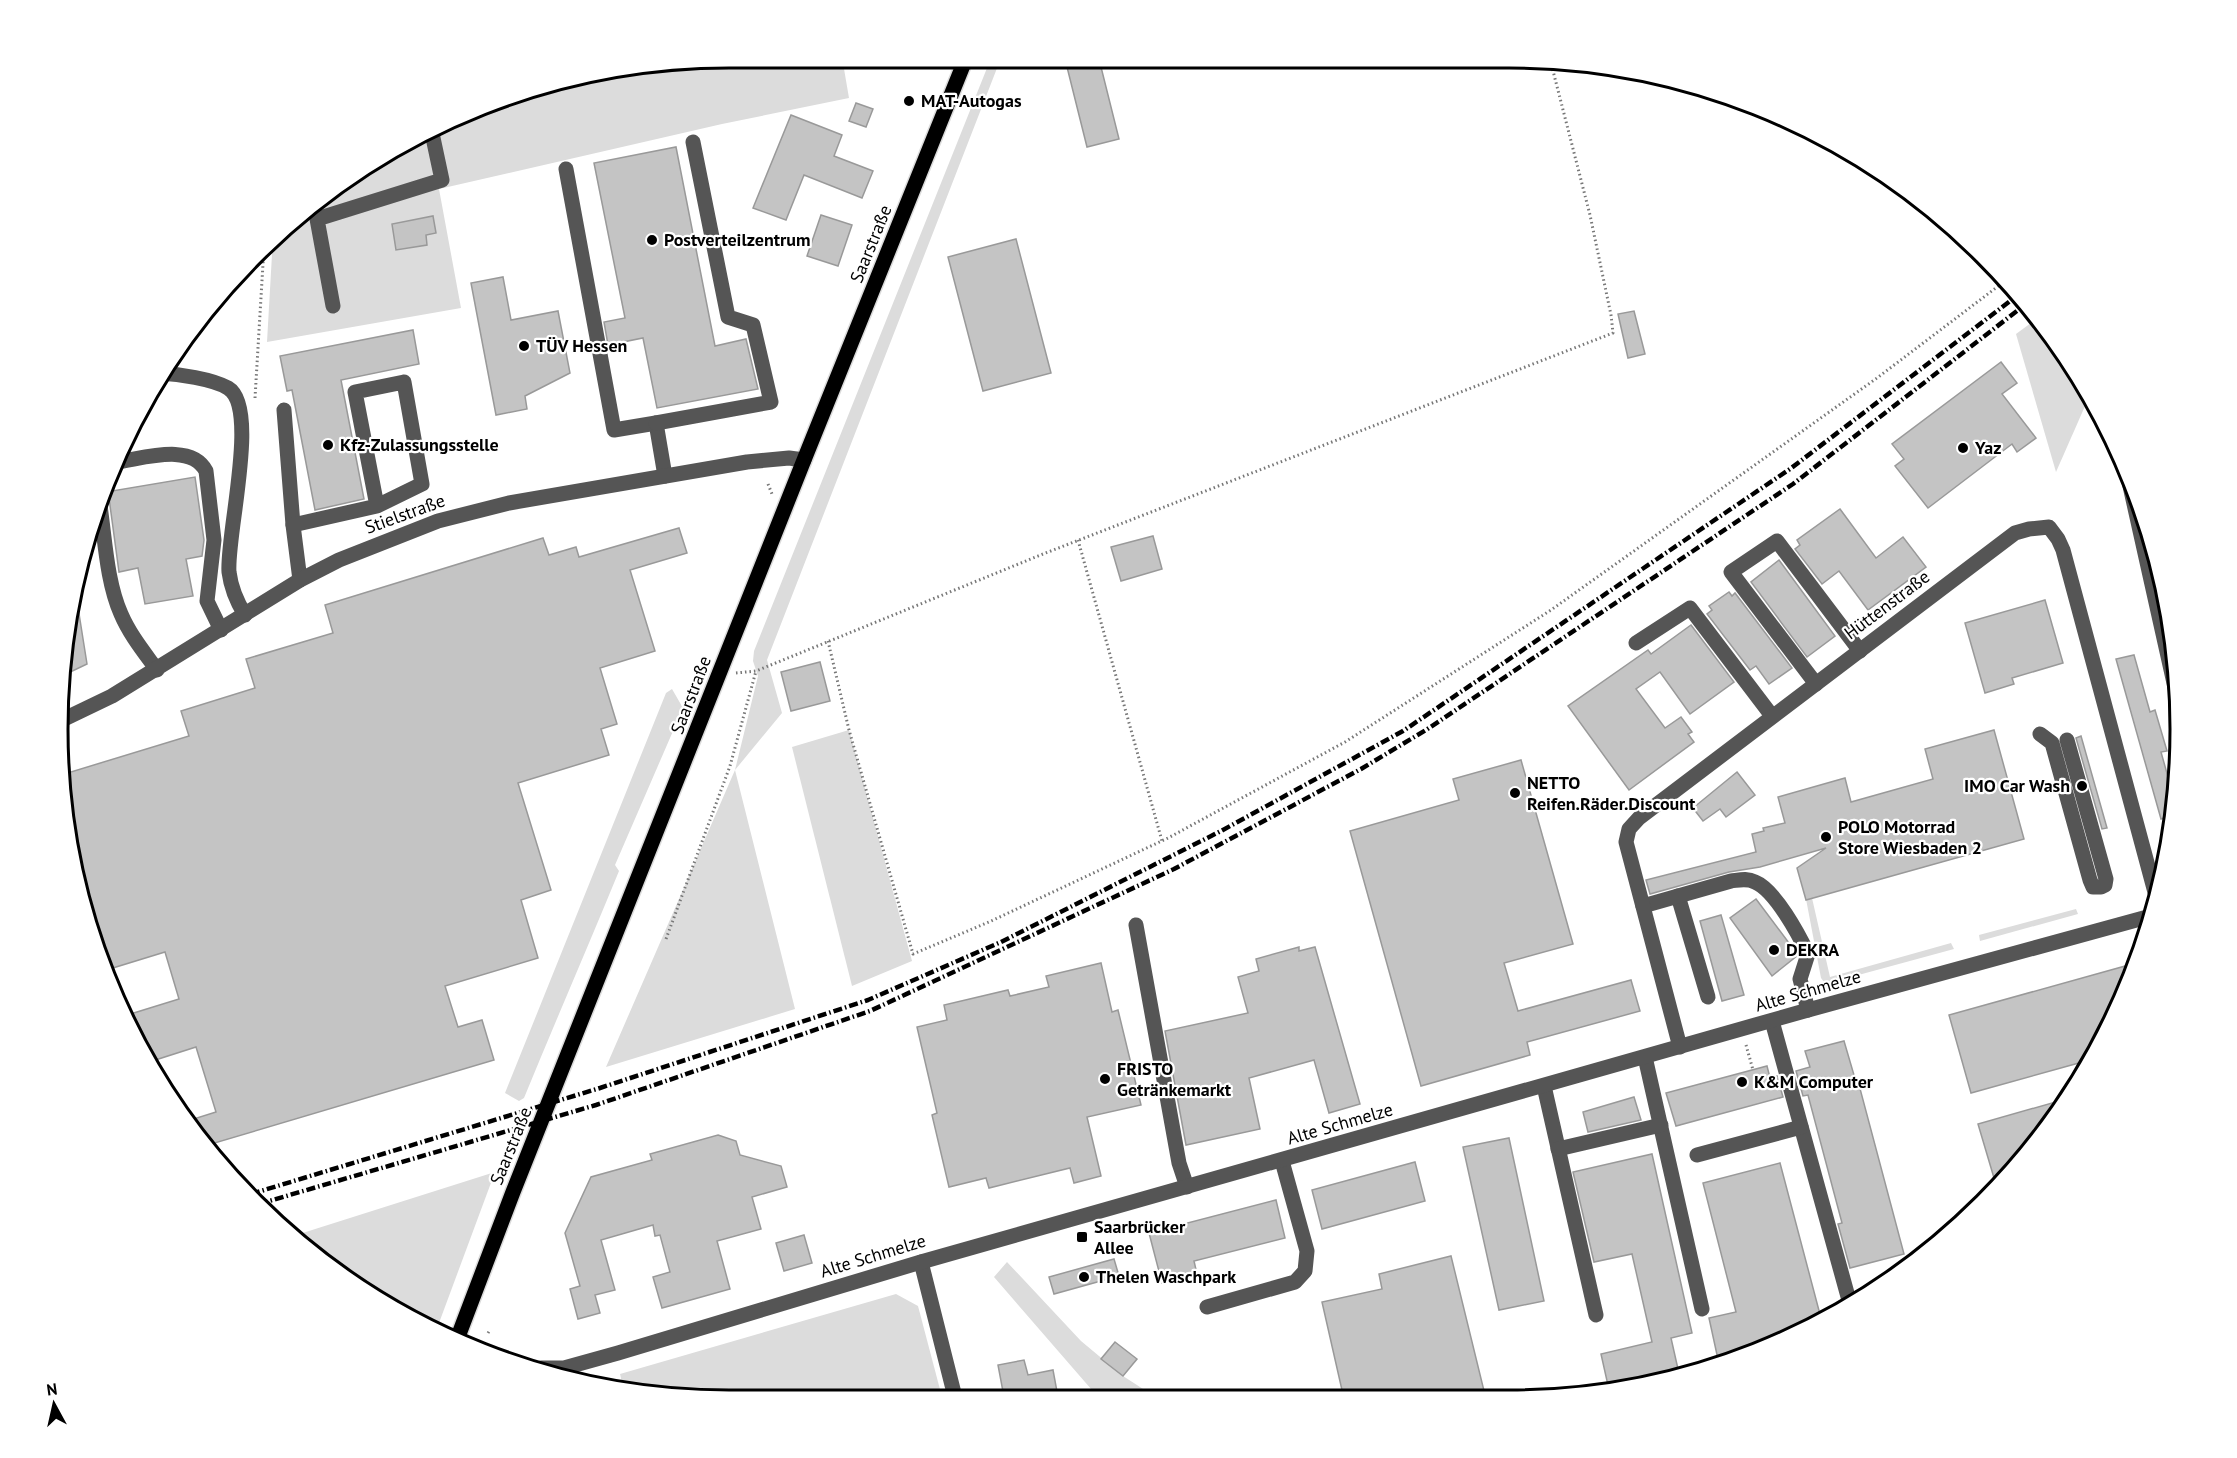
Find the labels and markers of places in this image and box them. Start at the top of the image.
place label: MAT-Autogas [921,89,1022,112]
marker: MAT-Autogas [902,94,916,108]
place label: Postverteilzentrum [664,228,811,251]
marker: Postverteilzentrum [645,233,659,247]
place label: TÜV Hessen [536,334,627,357]
marker: TÜV Hessen [517,339,531,353]
place label: Kfz-Zulassungsstelle [340,433,499,456]
place label: Yaz [1974,436,2002,459]
marker: Kfz-Zulassungsstelle [321,438,335,452]
marker: Yaz [1956,441,1970,455]
place label: NETTO Reifen.Räder.Discount [1527,771,1696,815]
place label: IMO Car Wash [1964,774,2070,797]
marker: IMO Car Wash [2075,779,2089,793]
marker: NETTO Reifen.Räder.Discount [1508,786,1522,800]
place label: POLO Motorrad Store Wiesbaden 2 [1838,815,1982,859]
marker: POLO Motorrad Store Wiesbaden 2 [1819,830,1833,844]
place label: DEKRA [1786,938,1839,961]
marker: DEKRA [1767,943,1781,957]
place label: FRISTO Getränkemarkt [1117,1057,1232,1101]
place label: K&M Computer [1754,1070,1874,1093]
marker: FRISTO Getränkemarkt [1098,1072,1112,1086]
marker: K&M Computer [1735,1075,1749,1089]
place label: Saarbrücker Allee [1094,1215,1186,1259]
marker: Saarbrücker Allee [1075,1230,1089,1244]
place label: Thelen Waschpark [1096,1265,1236,1288]
marker: Thelen Waschpark [1077,1270,1091,1284]

